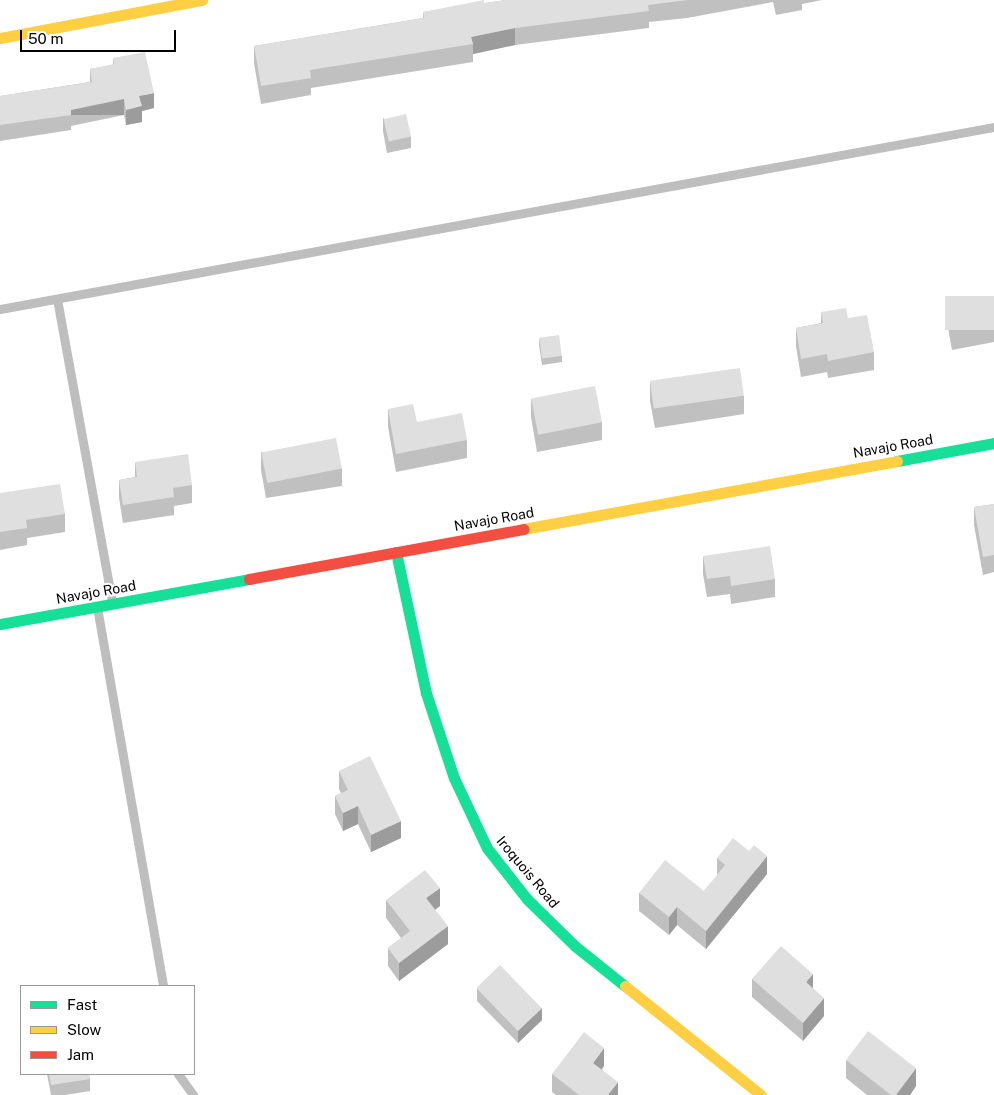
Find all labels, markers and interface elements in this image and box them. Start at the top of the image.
scale bar [22,20,179,52]
text: 50 m [28,30,63,47]
street label: Navajo Road [852,431,934,461]
street label: Navajo Road [453,504,535,534]
street label: Navajo Road [55,577,137,607]
street label: Iroquois Road [493,833,563,911]
legend [20,985,195,1075]
text: Fast [67,996,97,1013]
text: Slow [67,1021,101,1038]
text: Jam [67,1046,94,1063]

